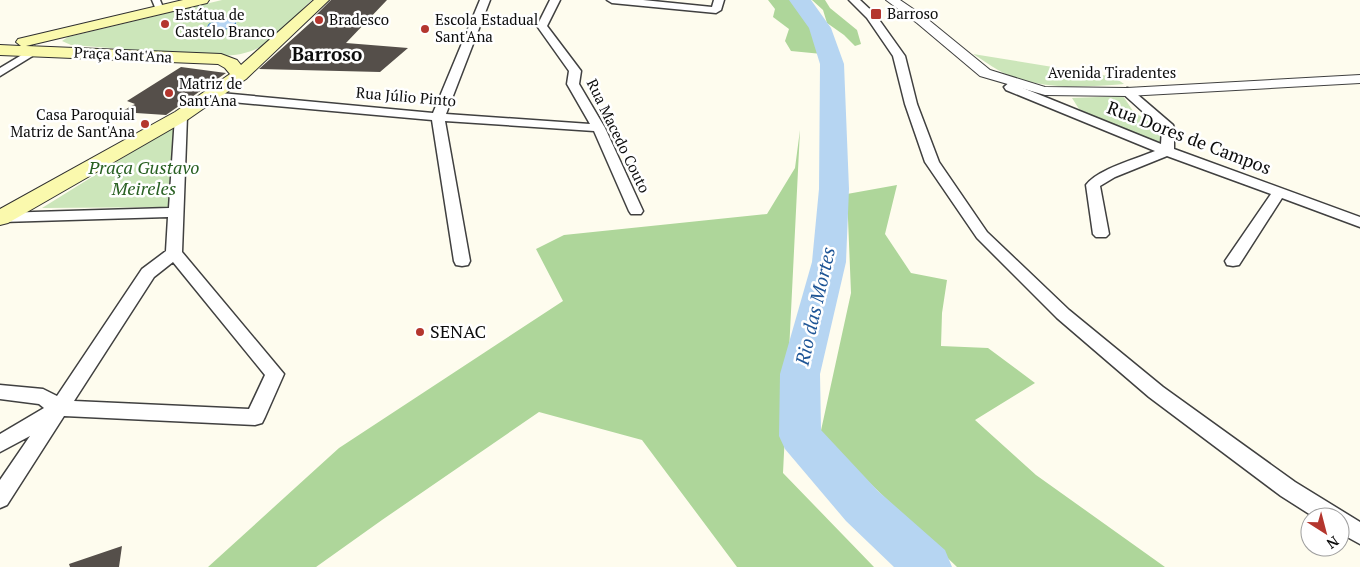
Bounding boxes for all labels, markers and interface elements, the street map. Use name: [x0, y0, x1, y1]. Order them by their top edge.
place label: Barroso: [887, 3, 938, 23]
place label: Estátua de Castelo Branco: [175, 4, 275, 41]
marker: Barroso: [869, 7, 883, 21]
place label: Bradesco: [329, 9, 389, 29]
place label: Escola Estadual Sant'Ana: [435, 9, 538, 46]
marker: Bradesco: [313, 14, 325, 26]
marker: Estátua de Castelo Branco: [159, 18, 171, 30]
marker: Escola Estadual Sant'Ana: [419, 23, 431, 35]
street label: Praça Sant'Ana: [73, 41, 173, 67]
district label: Barroso: [292, 41, 362, 66]
street label: Avenida Tiradentes: [1048, 62, 1176, 82]
place label: Matriz de Sant'Ana: [179, 73, 242, 110]
street label: Rua Macedo Couto: [583, 75, 655, 196]
street label: Rua Júlio Pinto: [355, 82, 457, 110]
marker: Matriz de Sant'Ana: [163, 87, 175, 99]
street label: Rua Dores de Campos: [1104, 95, 1275, 179]
place label: Casa Paroquial Matriz de Sant'Ana: [10, 104, 135, 141]
marker: Casa Paroquial Matriz de Sant'Ana: [139, 118, 151, 130]
park label: Praça Gustavo Meireles: [87, 155, 200, 200]
water label: Rio das Mortes: [789, 244, 840, 368]
place label: SENAC: [430, 319, 486, 343]
marker: SENAC: [414, 326, 426, 338]
north arrow: [1300, 507, 1350, 557]
text: N: [1323, 532, 1343, 554]

